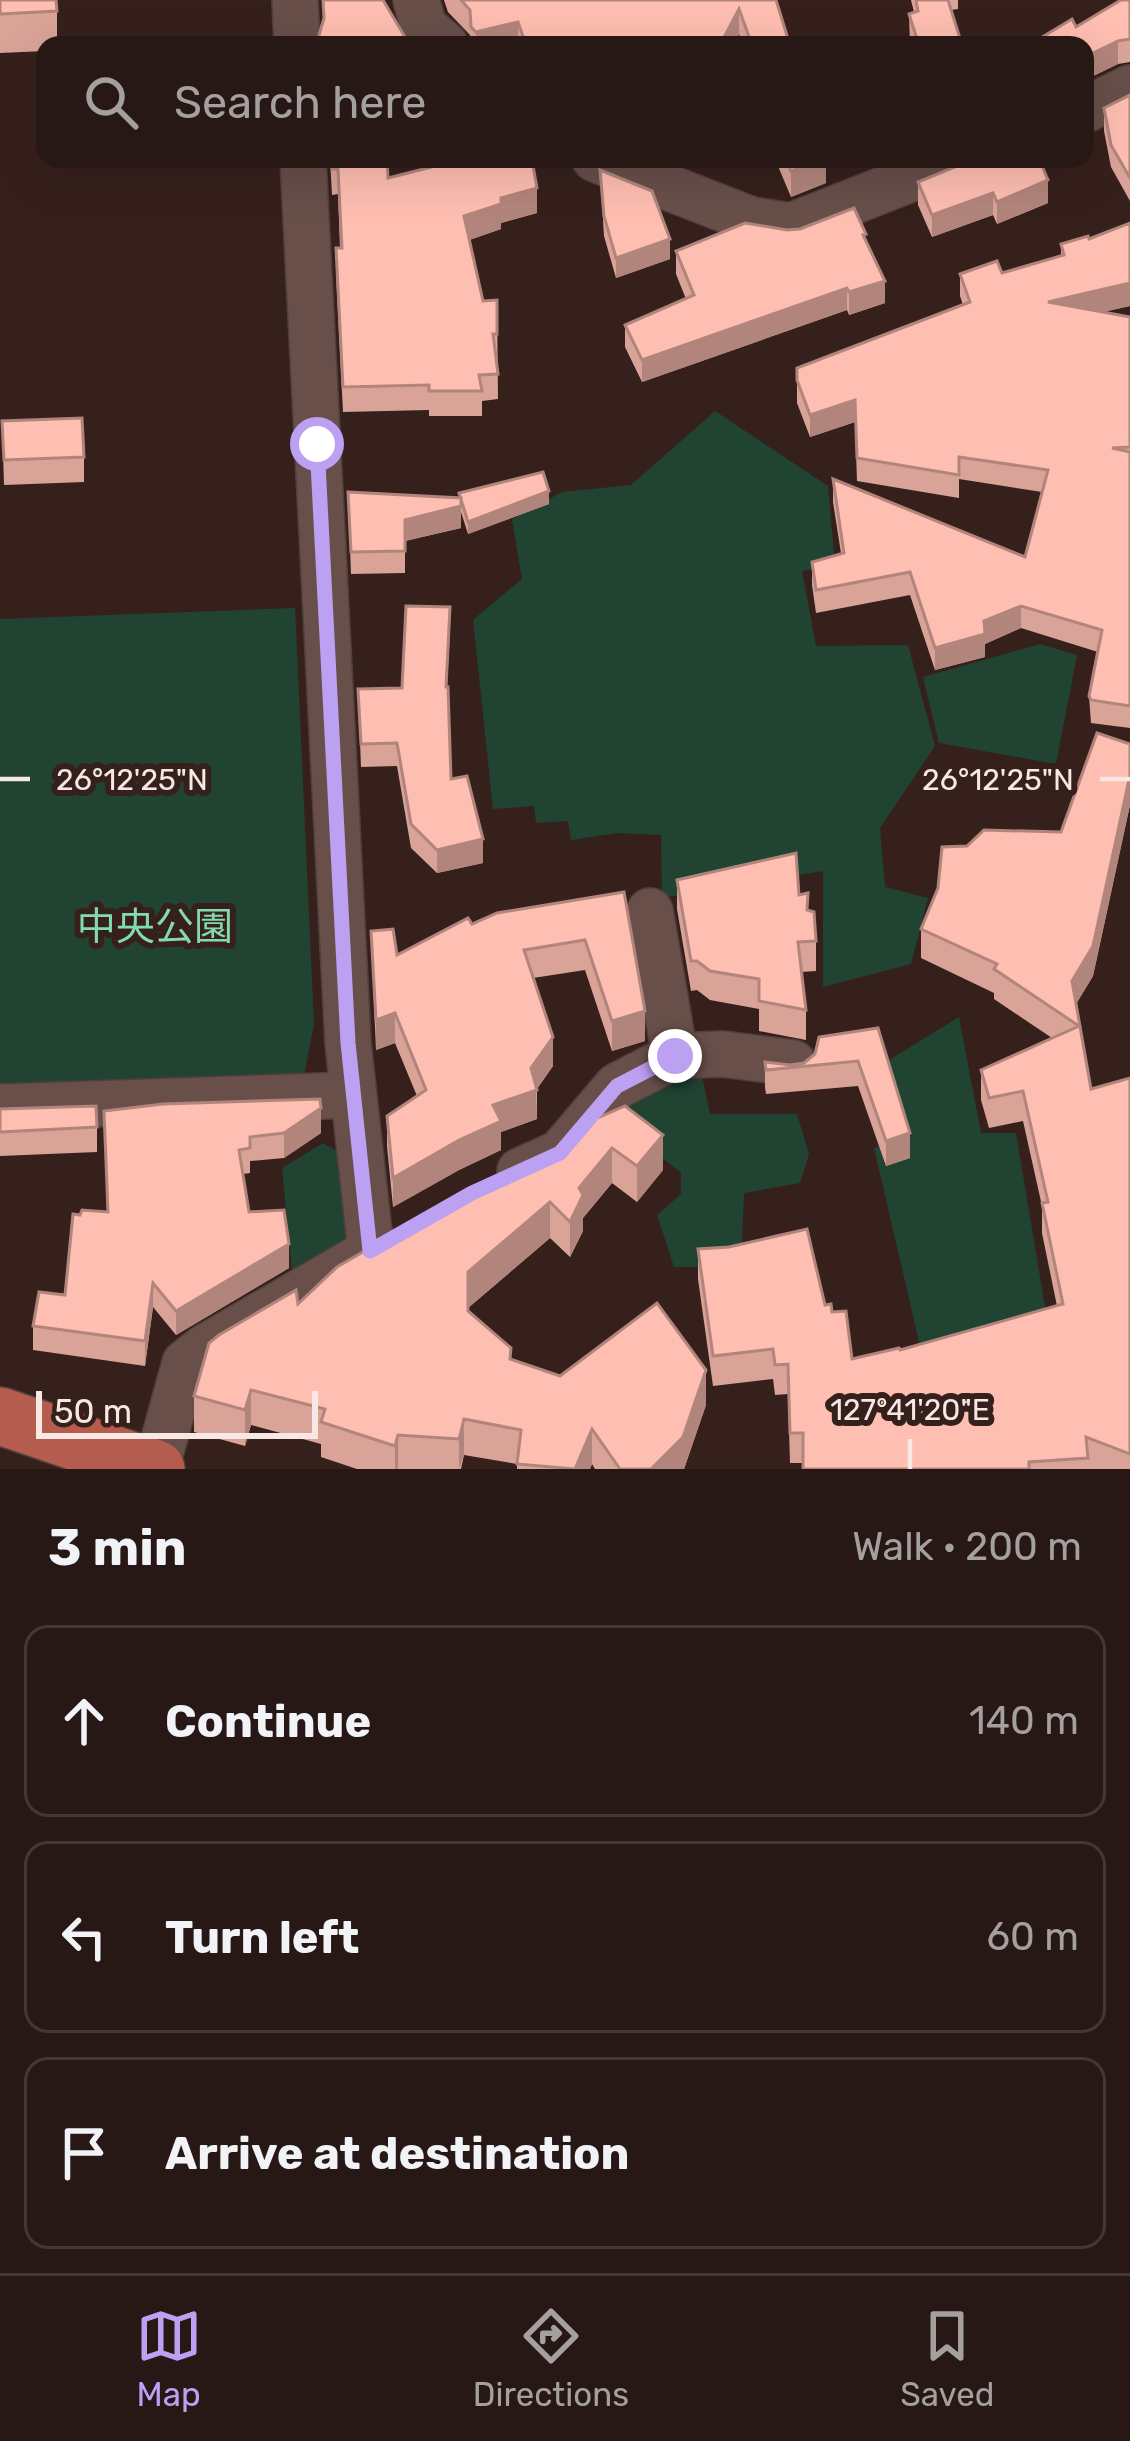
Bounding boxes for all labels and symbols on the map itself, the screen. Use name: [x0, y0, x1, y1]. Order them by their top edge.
route start: [290, 417, 344, 471]
text: 26°12'25"N: [56, 762, 208, 798]
text: 26°12'25"N: [922, 762, 1074, 798]
park label: 中央公園: [77, 904, 233, 950]
route end: [648, 1029, 702, 1083]
scale bar: [36, 1385, 318, 1438]
text: 127°41'20"E: [830, 1392, 990, 1428]

